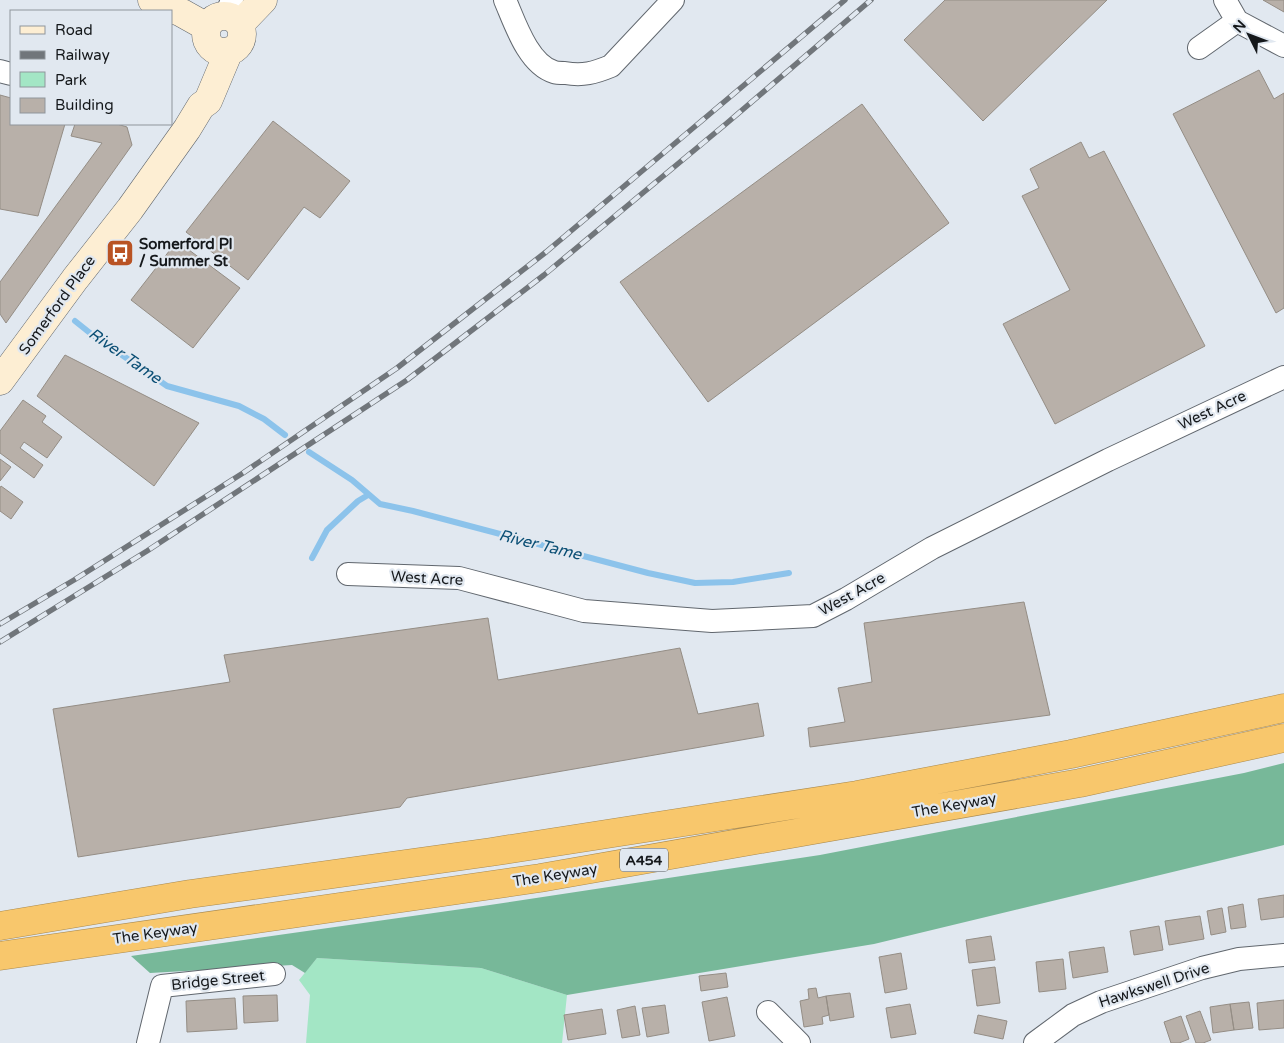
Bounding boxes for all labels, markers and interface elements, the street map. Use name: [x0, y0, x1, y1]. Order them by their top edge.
legend: [10, 10, 172, 125]
north arrow: [1224, 10, 1274, 60]
text: N: [1230, 17, 1250, 37]
text: Road: [55, 21, 93, 39]
text: Railway: [55, 46, 110, 64]
text: Park: [55, 71, 87, 89]
text: Building: [55, 96, 114, 114]
place label: Somerford Pl / Summer St: [139, 235, 232, 270]
bus stop icon: Somerford Pl / Summer St: [105, 238, 135, 268]
street label: Somerford Place: [15, 252, 99, 358]
water label: River Tame: [85, 324, 166, 389]
street label: West Acre: [1175, 386, 1249, 434]
water label: River Tame: [497, 525, 584, 565]
street label: West Acre: [390, 567, 464, 589]
street label: West Acre: [816, 568, 888, 620]
street label: The Keyway: [910, 789, 998, 821]
road number: A454: [620, 848, 668, 872]
street label: The Keyway: [511, 859, 599, 891]
street label: The Keyway: [112, 918, 198, 948]
street label: Hawkswell Drive: [1096, 959, 1212, 1011]
street label: Bridge Street: [170, 966, 266, 994]

